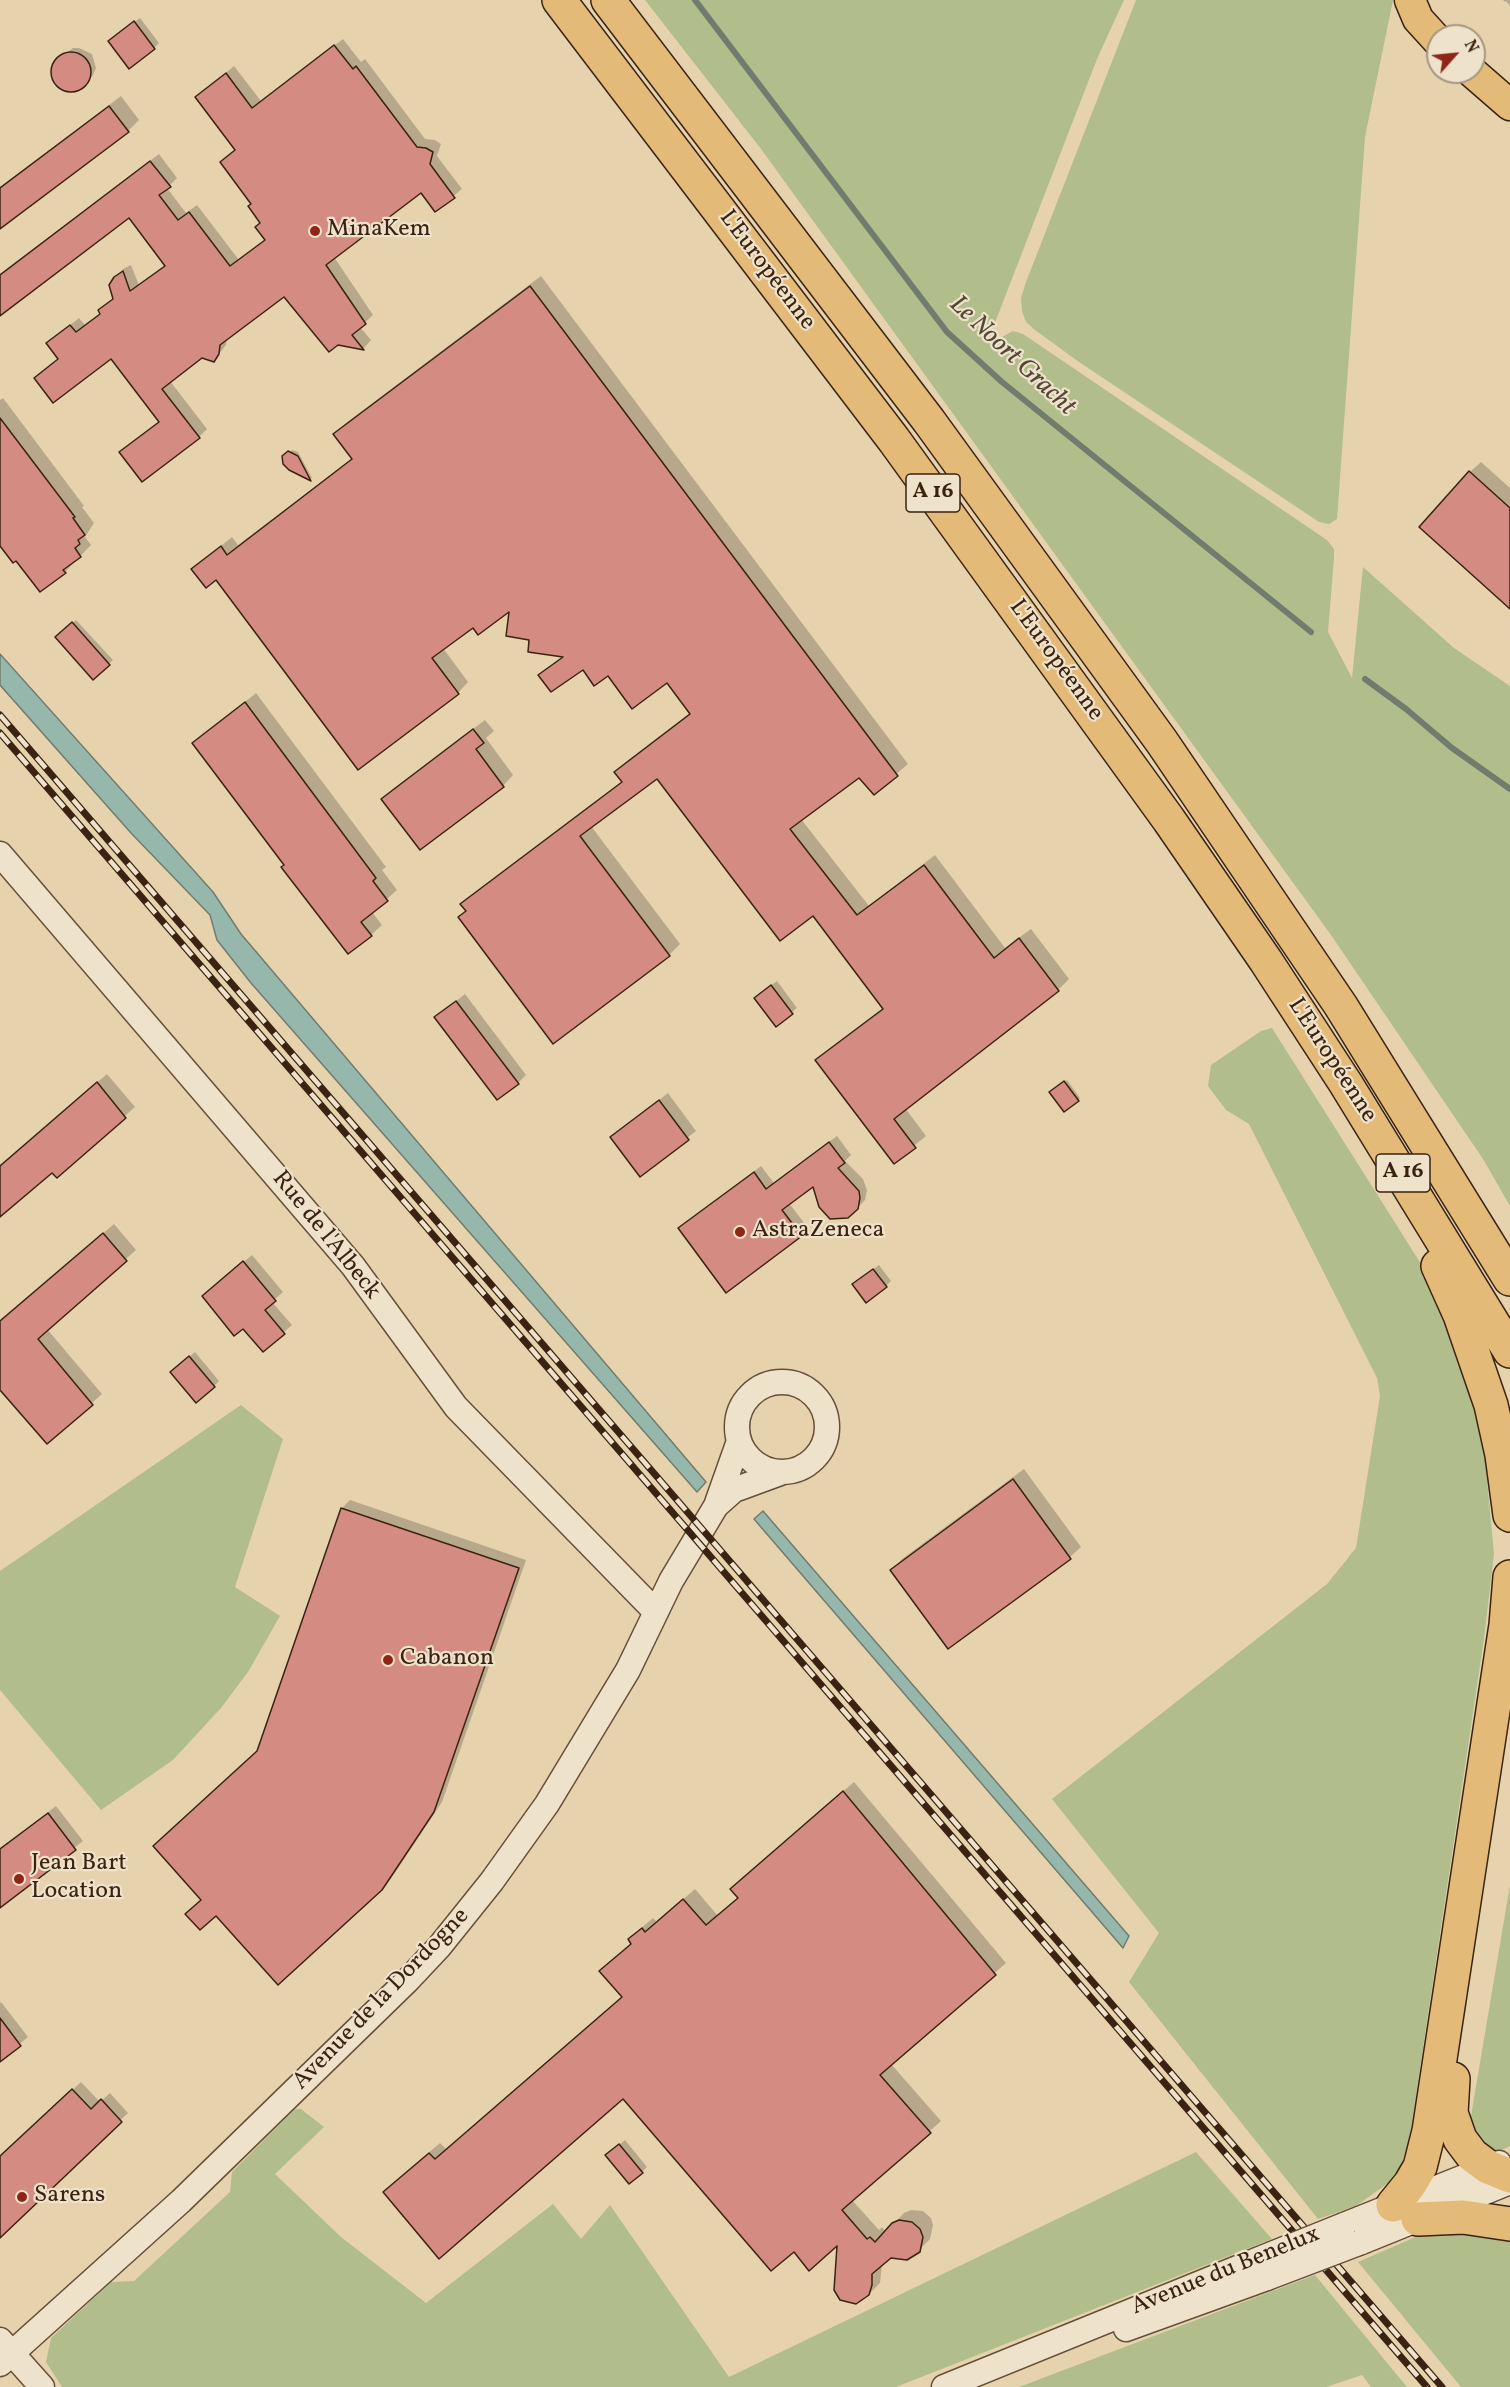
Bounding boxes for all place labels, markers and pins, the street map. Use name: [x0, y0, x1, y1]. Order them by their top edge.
place label: MinaKem: [327, 217, 431, 245]
marker: MinaKem: [308, 224, 322, 238]
place label: AstraZeneca: [752, 1218, 885, 1246]
marker: AstraZeneca: [733, 1225, 747, 1239]
place label: Cabanon: [400, 1646, 494, 1674]
marker: Cabanon: [381, 1653, 395, 1667]
place label: Jean Bart Location: [31, 1851, 127, 1907]
marker: Jean Bart Location: [12, 1872, 26, 1886]
place label: Sarens: [34, 2183, 105, 2211]
marker: Sarens: [15, 2190, 29, 2204]

